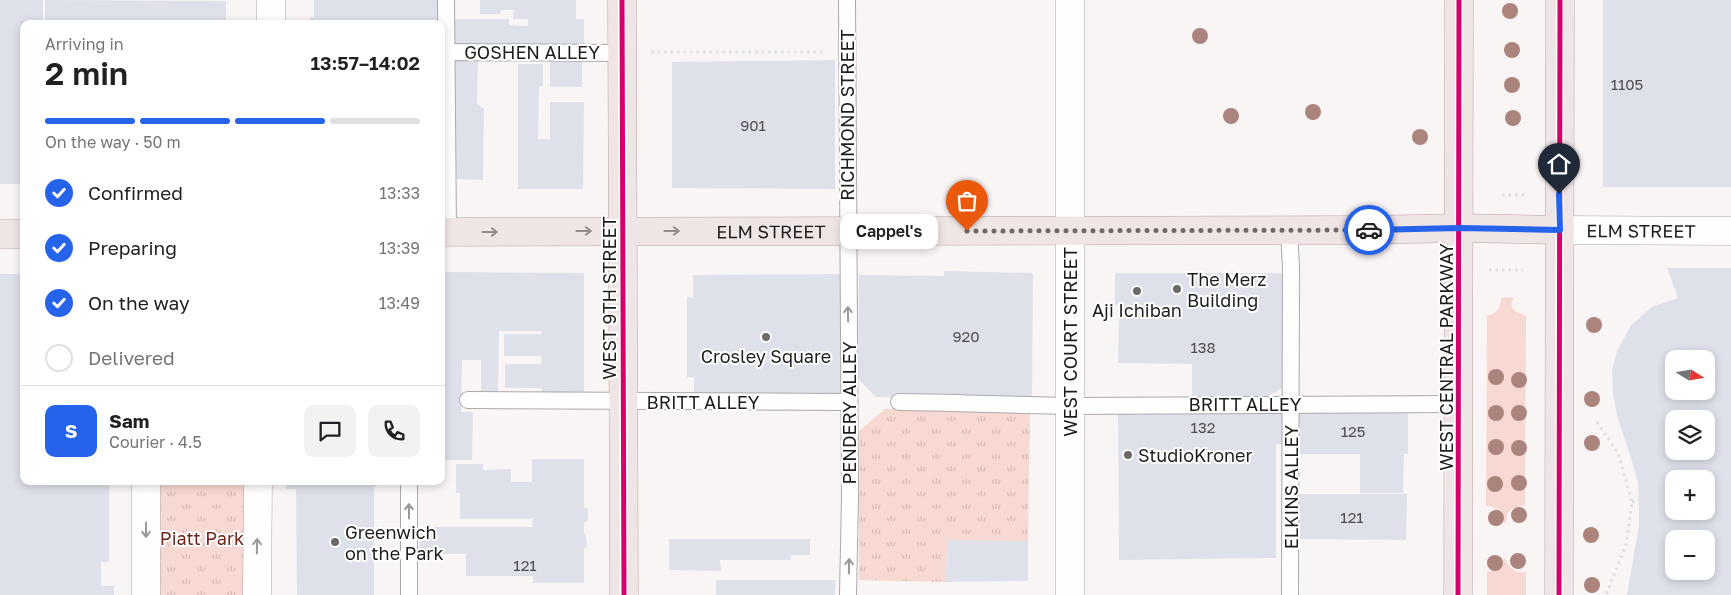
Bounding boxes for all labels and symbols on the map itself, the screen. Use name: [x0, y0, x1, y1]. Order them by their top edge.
street label: RICHMOND STREET: [836, 29, 858, 201]
street label: GOSHEN ALLEY: [464, 41, 600, 63]
house number: 1105: [1611, 75, 1643, 93]
house number: 901: [740, 116, 766, 134]
pin: [1538, 143, 1580, 194]
pin: [946, 180, 988, 231]
courier: [1344, 205, 1394, 255]
callout: Cappel's: [840, 214, 937, 248]
street label: WEST 9TH STREET: [598, 216, 620, 380]
street label: ELM STREET: [1586, 219, 1696, 242]
street label: ELM STREET: [716, 220, 826, 242]
one-way arrow: [576, 226, 592, 236]
one-way arrow: [664, 226, 680, 236]
one-way arrow: [482, 227, 498, 237]
street label: WEST CENTRAL PARKWAY: [1435, 243, 1457, 471]
street label: WEST COURT STREET: [1059, 247, 1081, 437]
place label: The Merz Building: [1187, 268, 1266, 311]
marker: The Merz Building: [1171, 283, 1183, 295]
marker: Aji Ichiban: [1131, 285, 1143, 297]
place label: Aji Ichiban: [1092, 299, 1182, 321]
one-way arrow: [843, 306, 853, 322]
house number: 920: [952, 327, 980, 345]
marker: Crosley Square: [760, 331, 772, 343]
house number: 138: [1190, 338, 1216, 356]
street label: PENDERY ALLEY: [838, 341, 860, 485]
place label: Crosley Square: [701, 345, 831, 367]
north arrow: [1665, 350, 1715, 400]
street label: BRITT ALLEY: [647, 391, 760, 413]
street label: BRITT ALLEY: [1189, 393, 1302, 415]
house number: 132: [1191, 418, 1215, 436]
house number: 125: [1341, 422, 1365, 440]
street label: ELKINS ALLEY: [1280, 424, 1302, 549]
place label: StudioKroner: [1138, 444, 1253, 466]
marker: StudioKroner: [1122, 449, 1134, 461]
one-way arrow: [404, 504, 414, 520]
house number: 121: [1340, 508, 1364, 526]
place label: Greenwich on the Park: [345, 521, 444, 564]
one-way arrow: [141, 522, 151, 538]
park label: Piatt Park: [160, 527, 244, 549]
marker: Greenwich on the Park: [329, 536, 341, 548]
one-way arrow: [252, 539, 262, 555]
house number: 121: [513, 556, 537, 574]
one-way arrow: [844, 559, 853, 575]

